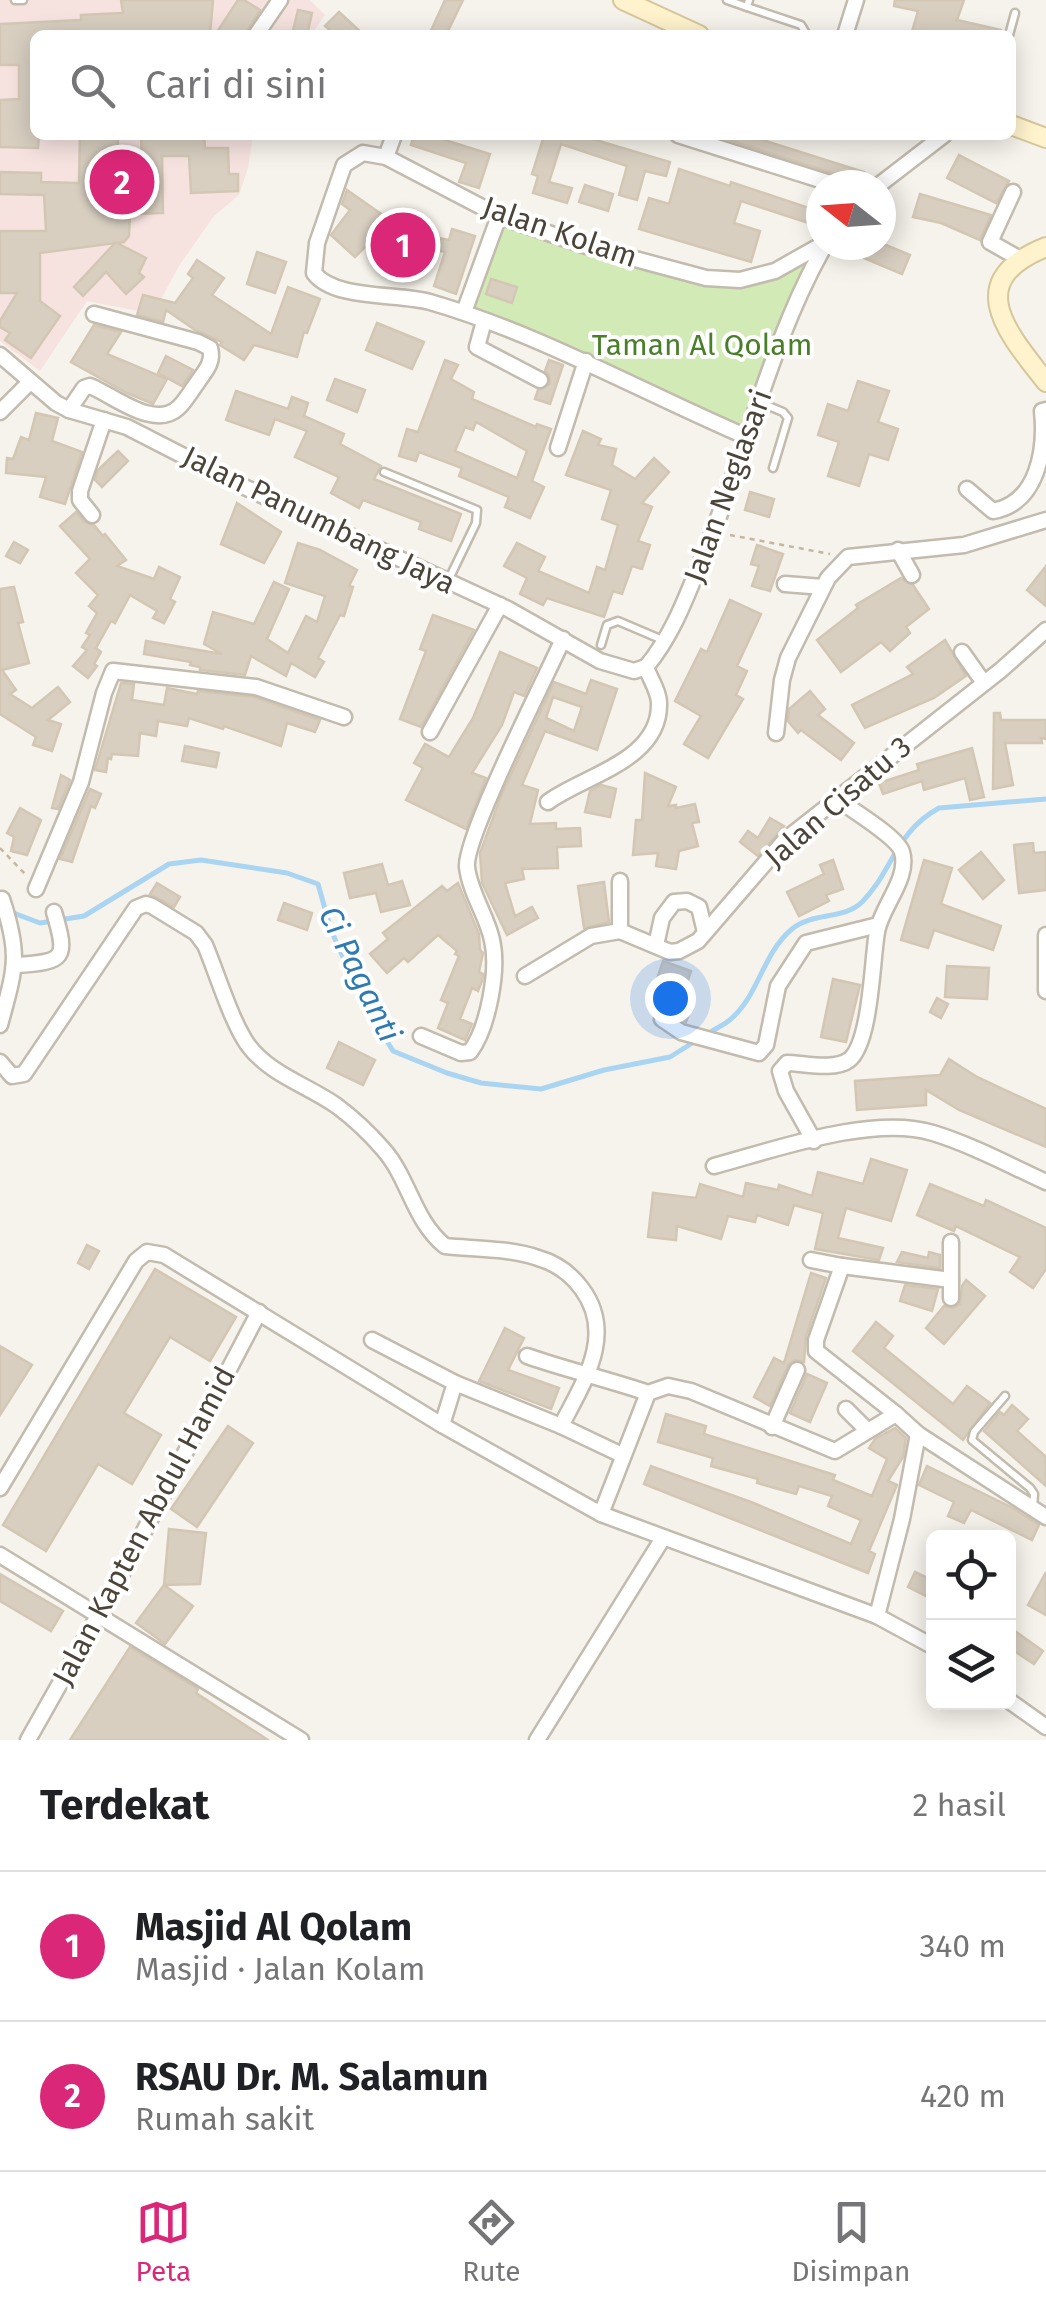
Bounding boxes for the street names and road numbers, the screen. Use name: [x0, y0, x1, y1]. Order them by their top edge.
street label: Jalan Kolam: [478, 189, 642, 275]
street label: Jalan Neglasari: [676, 385, 780, 587]
street label: Jalan Panumbang Jaya: [177, 438, 461, 602]
street label: Jalan Cisatu 3: [757, 729, 919, 875]
street label: Jalan Kapten Abdul Hamid: [45, 1361, 243, 1691]

